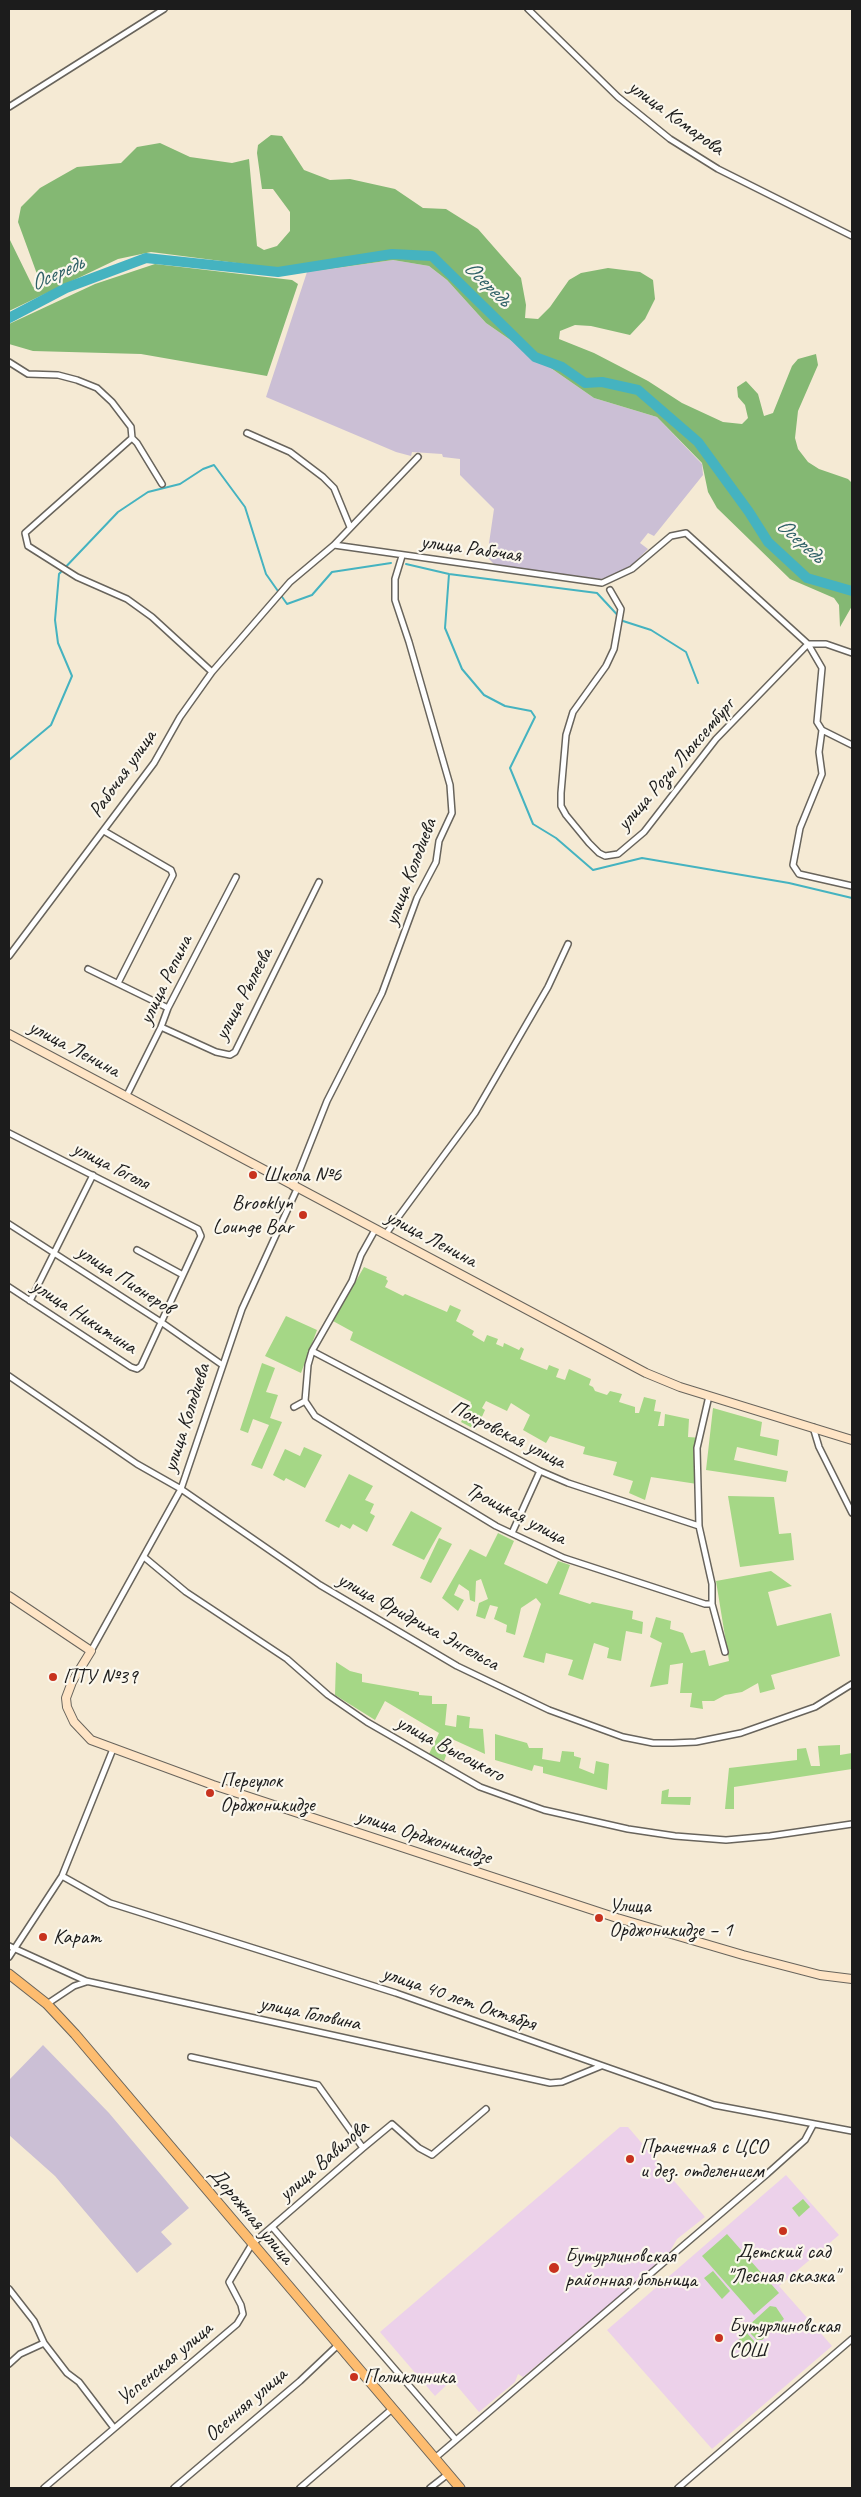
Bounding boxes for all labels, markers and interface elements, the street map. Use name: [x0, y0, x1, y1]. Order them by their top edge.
street label: улица Комарова: [623, 75, 729, 161]
water label: Осередь: [26, 251, 88, 297]
water label: Осередь: [458, 255, 516, 313]
water label: Осередь: [770, 513, 830, 569]
street label: улица Рабочая: [419, 529, 523, 569]
street label: улица Розы Люксембург: [612, 694, 740, 836]
street label: Рабочая улица: [84, 725, 162, 823]
street label: улица Колодиева: [379, 815, 443, 929]
street label: улица Репина: [134, 931, 198, 1029]
street label: улица Рылеева: [209, 944, 279, 1044]
street label: улица Ленина: [24, 1015, 124, 1083]
street label: улица Гоголя: [68, 1136, 154, 1196]
place label: Школа №6: [263, 1162, 341, 1188]
marker: Школа №6: [247, 1169, 259, 1181]
place label: Brooklyn Lounge Bar: [212, 1190, 293, 1240]
street label: улица Ленина: [381, 1205, 481, 1273]
marker: Brooklyn Lounge Bar: [297, 1209, 309, 1221]
street label: улица Пионеров: [72, 1239, 178, 1321]
street label: улица Никитина: [27, 1274, 141, 1360]
street label: улица Колодиева: [158, 1361, 216, 1475]
street label: Покровская улица: [446, 1395, 570, 1475]
street label: Троицкая улица: [462, 1477, 570, 1551]
street label: улица Фридриха Энгельса: [333, 1567, 503, 1677]
place label: ПТУ №39: [63, 1664, 137, 1690]
marker: ПТУ №39: [47, 1671, 59, 1683]
street label: улица Высоцкого: [392, 1710, 508, 1788]
place label: Переулок Орджоникидзе: [220, 1768, 315, 1818]
marker: Переулок Орджоникидзе: [204, 1787, 216, 1799]
street label: улица Орджоникидзе: [353, 1803, 495, 1871]
place label: Улица Орджоникидзе – 1: [609, 1893, 733, 1943]
marker: Улица Орджоникидзе – 1: [593, 1912, 605, 1924]
place label: Карат: [53, 1924, 101, 1950]
marker: Карат: [37, 1931, 49, 1943]
street label: улица 40 лет Октября: [379, 1961, 539, 2037]
street label: улица Головина: [257, 1991, 363, 2037]
street label: улица Вавилова: [274, 2115, 374, 2207]
place label: Прачечная с ЦСО и дез. отделением: [640, 2134, 767, 2184]
marker: Прачечная с ЦСО и дез. отделением: [624, 2153, 636, 2165]
street label: Дорожная улица: [203, 2162, 299, 2270]
marker: Детский сад "Лесная сказка": [777, 2225, 789, 2237]
place label: Детский сад "Лесная сказка": [727, 2239, 839, 2289]
place label: Бутурлиновская районная больница: [565, 2243, 697, 2293]
marker: Бутурлиновская районная больница: [547, 2261, 561, 2275]
place label: Бутурлиновская СОШ: [729, 2313, 840, 2363]
street label: Успенская улица: [112, 2317, 218, 2411]
marker: Бутурлиновская СОШ: [713, 2332, 725, 2344]
street label: Осенняя улица: [200, 2362, 292, 2448]
place label: Поликлиника: [364, 2364, 455, 2390]
marker: Поликлиника: [348, 2371, 360, 2383]

